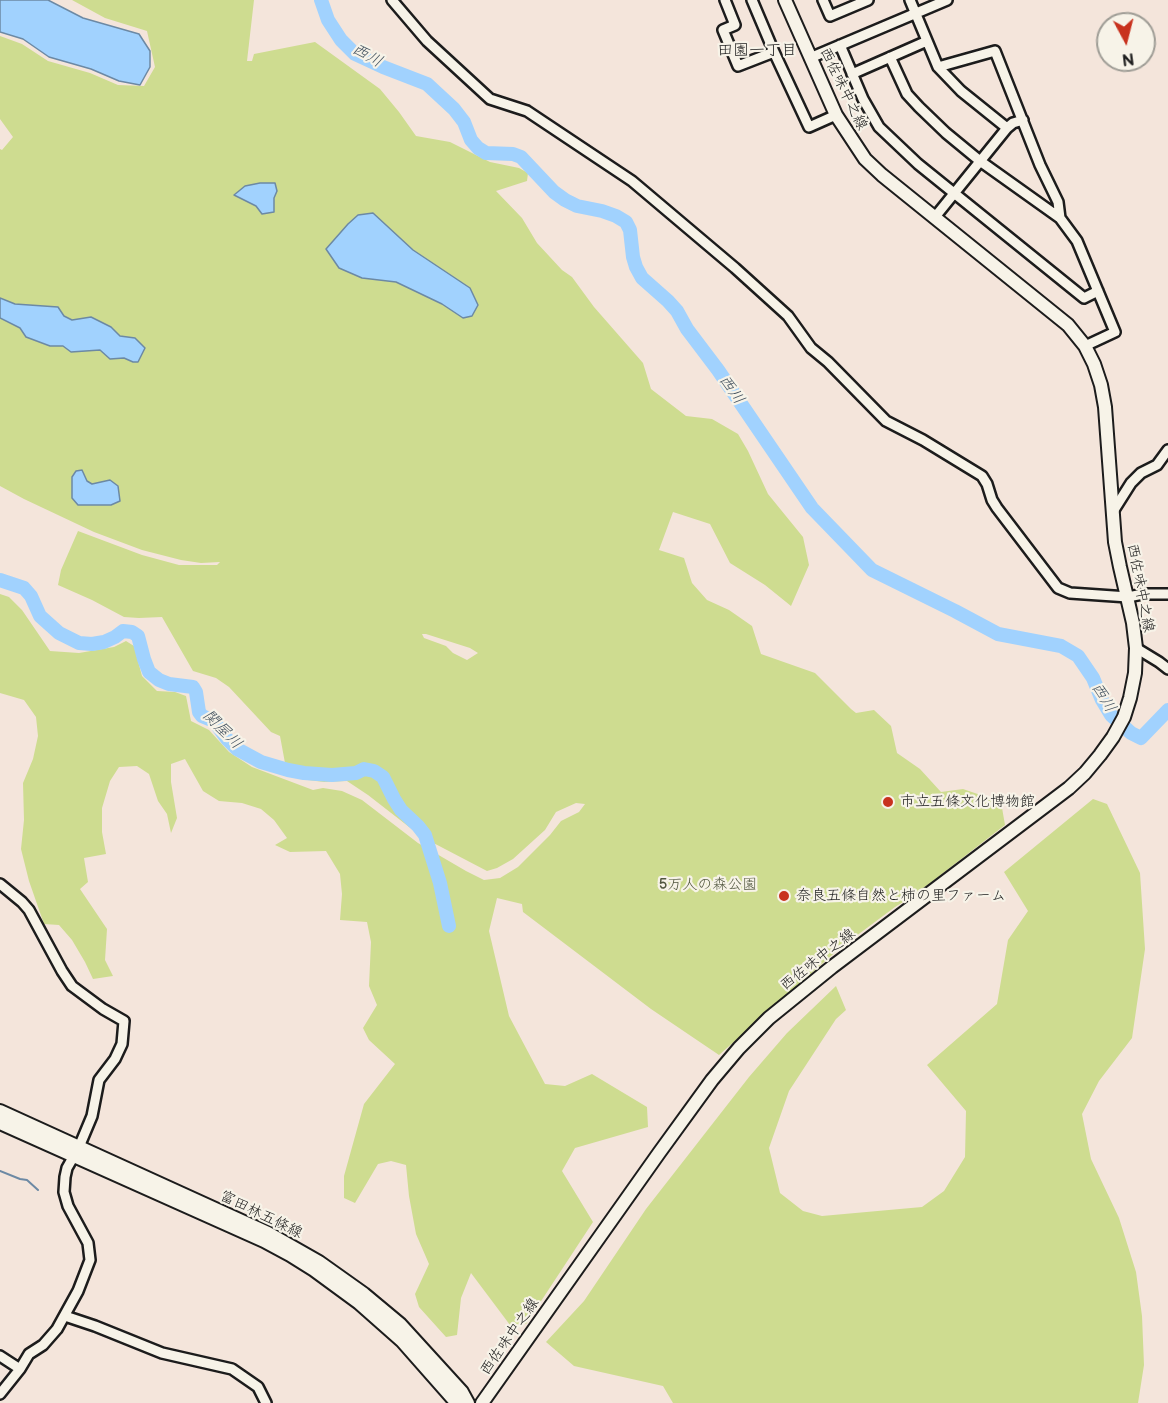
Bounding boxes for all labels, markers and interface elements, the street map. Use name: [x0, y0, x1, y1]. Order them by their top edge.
north arrow: [1096, 12, 1156, 72]
water label: 西川: [348, 40, 386, 72]
district label: 田園一丁目: [717, 41, 797, 61]
street label: 西佐味中之線: [815, 45, 871, 133]
text: N: [1121, 48, 1135, 69]
water label: 西川: [714, 371, 748, 409]
street label: 西佐味中之線: [1123, 542, 1157, 634]
water label: 西川: [1086, 679, 1120, 717]
water label: 関屋川: [198, 706, 246, 754]
place label: 市立五條文化博物館: [900, 793, 1035, 811]
marker: 市立五條文化博物館: [881, 795, 895, 809]
park label: 5万人の森公園: [659, 876, 757, 894]
place label: 奈良五條自然と柿の里ファーム: [796, 887, 1006, 905]
marker: 奈良五條自然と柿の里ファーム: [777, 889, 791, 903]
street label: 西佐味中之線: [777, 925, 859, 995]
street label: 富田林五條線: [217, 1187, 305, 1243]
street label: 西佐味中之線: [477, 1295, 543, 1379]

